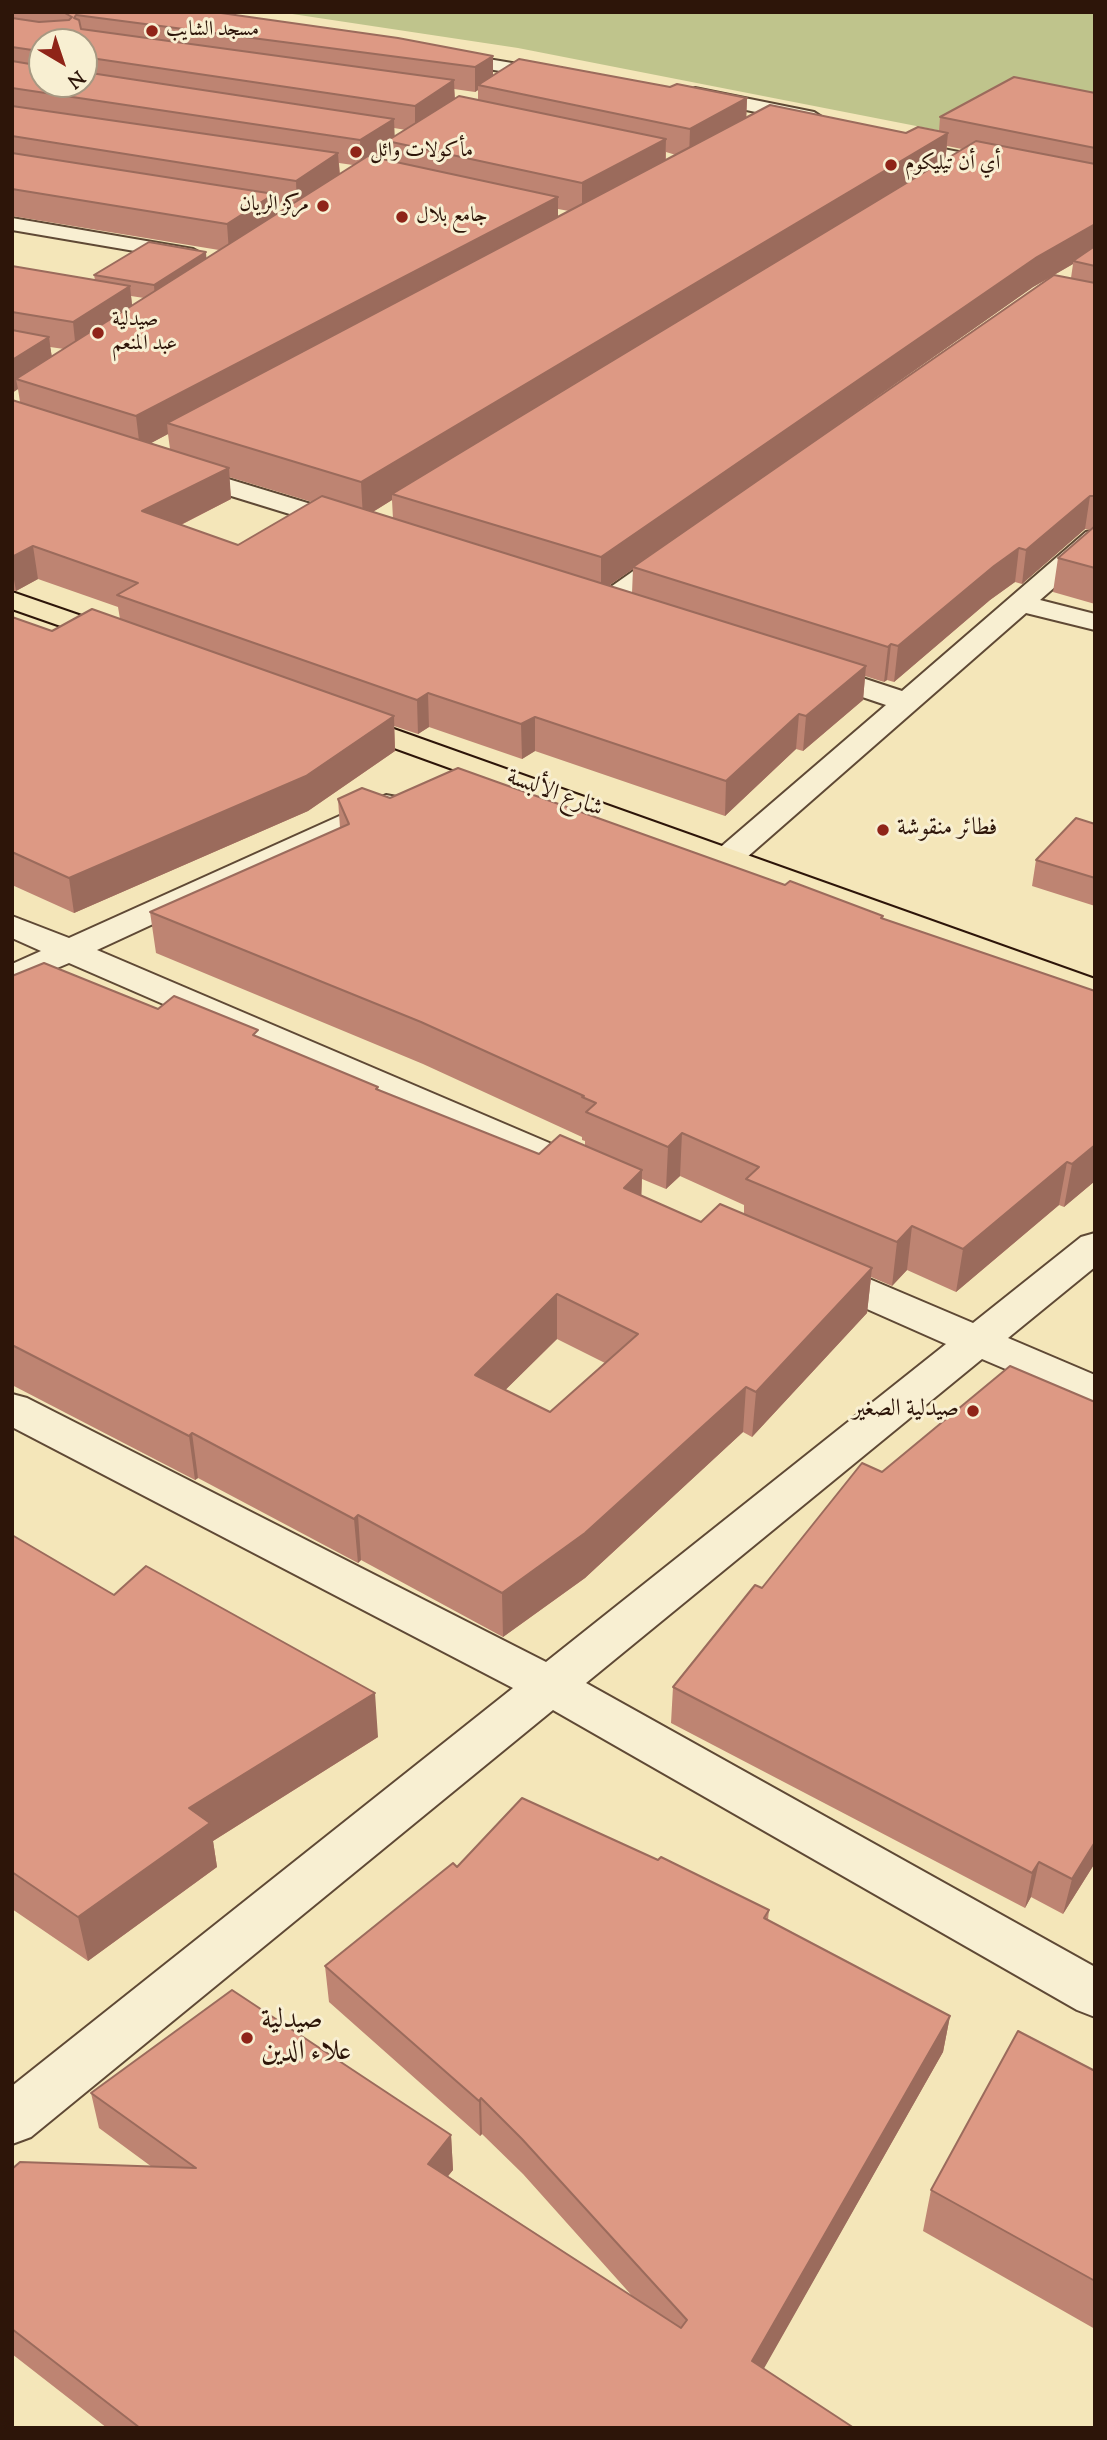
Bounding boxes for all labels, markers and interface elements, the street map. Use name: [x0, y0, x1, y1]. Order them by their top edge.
place label: مسجد الشايب: [166, 18, 259, 44]
marker: مسجد الشايب: [144, 23, 160, 39]
north arrow: [28, 28, 98, 98]
text: N: [61, 63, 90, 93]
place label: مأكولات وائل: [370, 139, 473, 165]
marker: مأكولات وائل: [348, 144, 364, 160]
place label: أي أن تيليكوم: [905, 152, 1000, 178]
marker: أي أن تيليكوم: [883, 157, 899, 173]
place label: مركز الريان: [239, 193, 309, 219]
marker: مركز الريان: [315, 198, 331, 214]
place label: جامع بلال: [416, 204, 488, 230]
marker: جامع بلال: [394, 209, 410, 225]
place label: صيدلية عبد المنعم: [112, 308, 177, 358]
marker: صيدلية عبد المنعم: [90, 325, 106, 341]
street label: شارع الألبسة: [502, 764, 606, 826]
place label: فطائر منقوشة: [897, 816, 997, 844]
marker: فطائر منقوشة: [875, 822, 891, 838]
place label: صيدلية الصغير: [852, 1397, 959, 1425]
marker: صيدلية الصغير: [965, 1403, 981, 1419]
place label: صيدلية علاء الدين: [261, 2005, 351, 2071]
marker: صيدلية علاء الدين: [239, 2030, 255, 2046]

